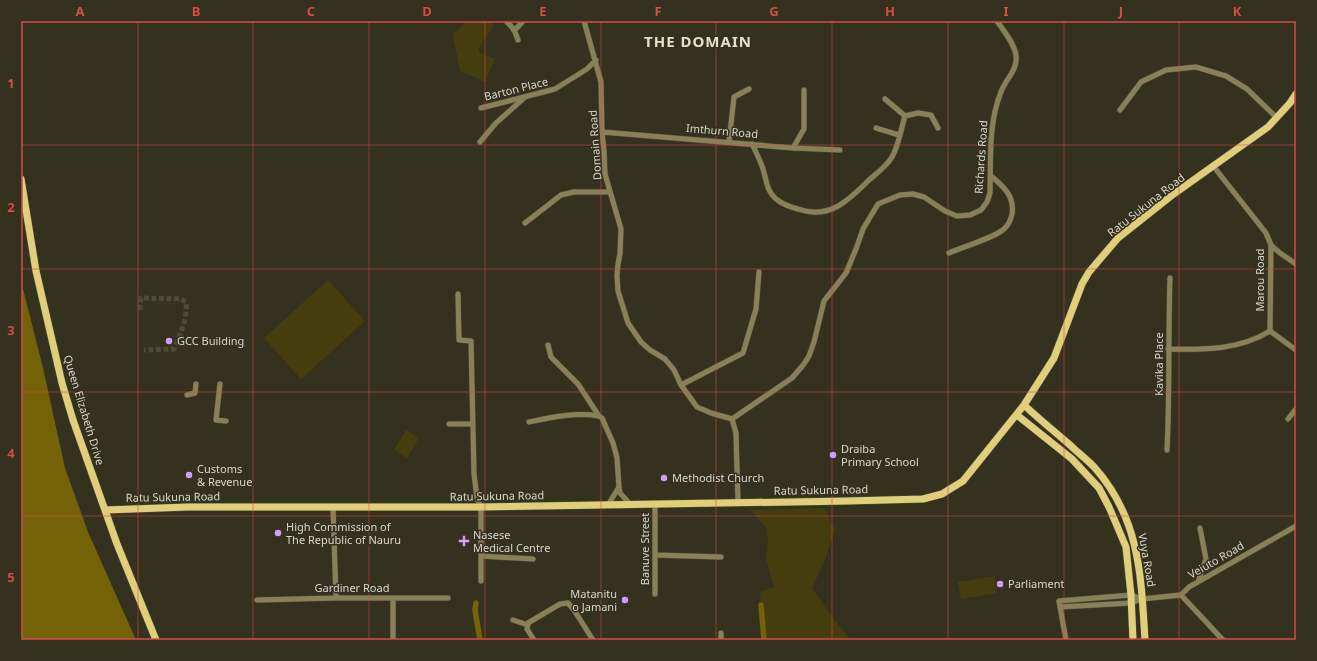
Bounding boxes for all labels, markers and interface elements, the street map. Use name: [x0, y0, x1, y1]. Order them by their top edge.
text: A: [76, 2, 85, 20]
text: B: [192, 2, 200, 20]
text: C: [307, 2, 315, 20]
text: D: [422, 2, 432, 20]
text: E: [539, 2, 547, 20]
text: F: [654, 2, 662, 20]
text: G: [769, 2, 779, 20]
text: H: [885, 2, 895, 20]
text: I: [1003, 2, 1009, 20]
text: J: [1118, 2, 1123, 20]
text: K: [1233, 2, 1242, 20]
district label: THE DOMAIN: [644, 31, 752, 51]
street label: Barton Place: [482, 73, 549, 104]
text: 1: [7, 74, 15, 92]
street label: Domain Road: [585, 110, 604, 181]
street label: Imthurn Road: [685, 120, 759, 141]
street label: Richards Road: [970, 120, 991, 194]
street label: Ratu Sukuna Road: [1104, 170, 1188, 240]
text: 2: [7, 198, 15, 216]
street label: Marou Road: [1252, 248, 1267, 312]
text: 3: [7, 321, 15, 339]
street label: Kavika Place: [1151, 332, 1166, 396]
place label: GCC Building: [177, 333, 244, 348]
marker: GCC Building: [164, 336, 174, 346]
street label: Queen Elizabeth Drive: [61, 353, 108, 467]
place label: Draiba Primary School: [841, 441, 919, 469]
text: 4: [7, 444, 15, 462]
marker: Draiba Primary School: [828, 450, 838, 460]
place label: Customs & Revenue: [197, 461, 252, 489]
marker: Customs & Revenue: [184, 470, 194, 480]
place label: Methodist Church: [672, 470, 764, 485]
marker: Methodist Church: [659, 473, 669, 483]
street label: Ratu Sukuna Road: [774, 481, 868, 498]
street label: Ratu Sukuna Road: [450, 487, 544, 504]
street label: Ratu Sukuna Road: [126, 488, 220, 505]
street label: Banuve Street: [637, 513, 652, 585]
place label: High Commission of The Republic of Nauru: [286, 519, 401, 547]
place label: Nasese Medical Centre: [473, 527, 550, 555]
marker: High Commission of The Republic of Nauru: [273, 528, 283, 538]
street label: Vuya Road: [1135, 532, 1160, 588]
marker: Nasese Medical Centre: [458, 535, 470, 547]
street label: Veiuto Road: [1185, 538, 1246, 582]
text: 5: [7, 568, 15, 586]
place label: Parliament: [1008, 576, 1065, 591]
marker: Parliament: [995, 579, 1005, 589]
street label: Gardiner Road: [315, 580, 389, 595]
place label: Matanitu o Jamani: [570, 586, 617, 614]
marker: Matanitu o Jamani: [620, 595, 630, 605]

